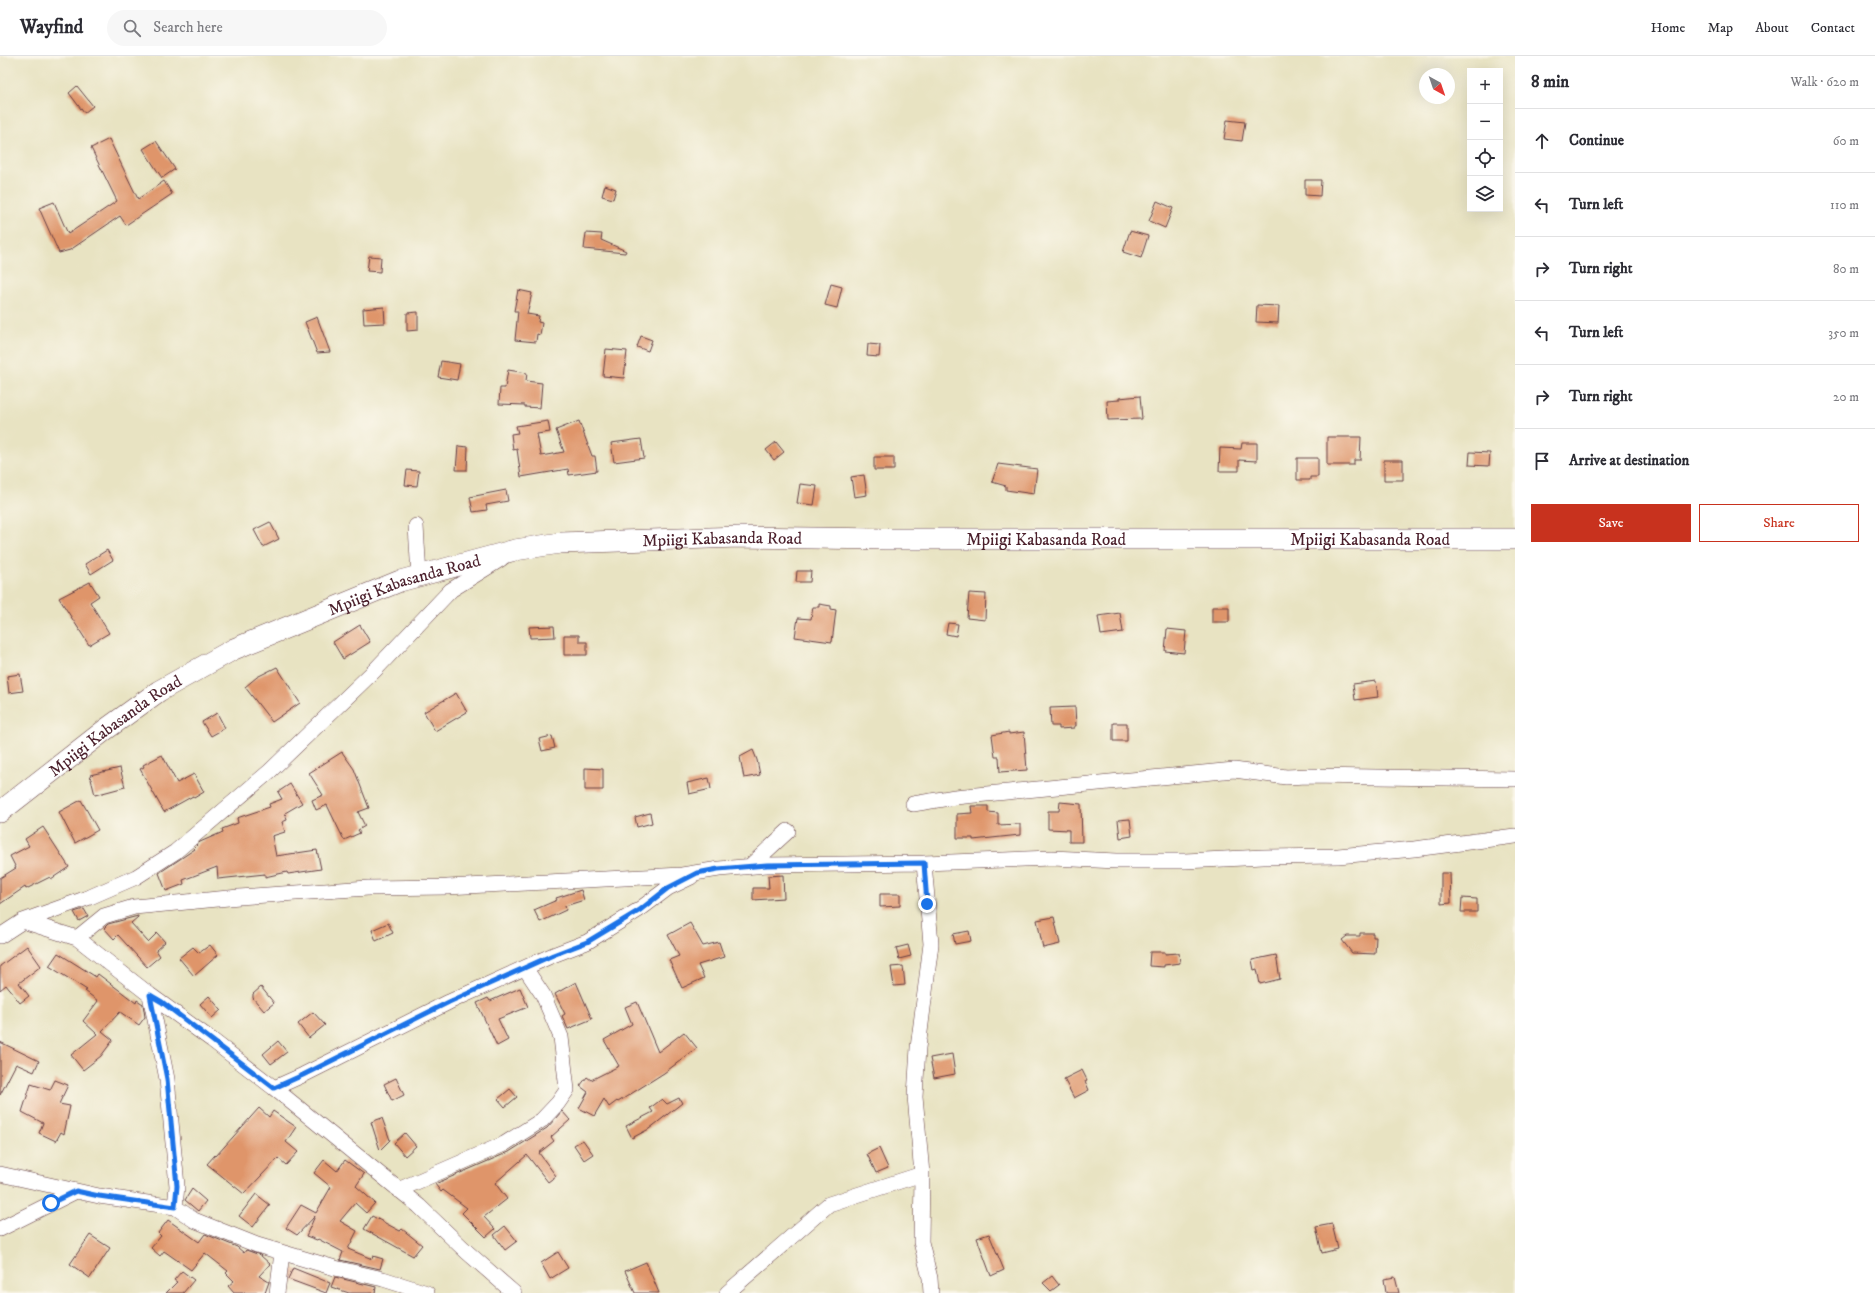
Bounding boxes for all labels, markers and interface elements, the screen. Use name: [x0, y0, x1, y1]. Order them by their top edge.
search box: [107, 10, 387, 46]
text: Wayfind: [20, 16, 83, 39]
icon: search: [121, 17, 143, 39]
text: Search here: [153, 18, 223, 37]
text: Home: [1651, 19, 1685, 37]
text: Map: [1707, 19, 1733, 37]
text: About: [1755, 19, 1789, 37]
text: Contact: [1811, 19, 1855, 37]
north arrow: [1419, 68, 1455, 104]
map controls: [1467, 68, 1503, 212]
button: +: [1467, 68, 1503, 104]
text: 8 min: [1531, 71, 1569, 93]
text: Walk · 620 m: [1791, 74, 1859, 90]
button: −: [1467, 104, 1503, 140]
icon: ahead: [1531, 130, 1553, 152]
text: Continue: [1569, 131, 1624, 150]
text: 60 m: [1833, 133, 1859, 149]
button: locate: [1467, 140, 1503, 176]
button: layers: [1467, 176, 1503, 212]
icon: left: [1531, 194, 1553, 216]
text: Turn left: [1569, 195, 1623, 214]
text: 110 m: [1830, 197, 1859, 213]
icon: right: [1531, 258, 1553, 280]
text: Turn right: [1569, 259, 1632, 278]
text: 80 m: [1833, 261, 1859, 277]
icon: left: [1531, 322, 1553, 344]
text: Turn left: [1569, 323, 1623, 342]
text: 350 m: [1828, 325, 1859, 341]
icon: right: [1531, 386, 1553, 408]
text: Turn right: [1569, 387, 1632, 406]
text: 20 m: [1833, 389, 1859, 405]
icon: arrive: [1531, 450, 1553, 472]
text: Arrive at destination: [1569, 451, 1689, 470]
button: Save: [1531, 504, 1691, 542]
button: Share: [1699, 504, 1859, 542]
street label: Mpiigi Kabasanda Road: [642, 527, 803, 552]
street label: Mpiigi Kabasanda Road: [966, 529, 1126, 551]
street label: Mpiigi Kabasanda Road: [1290, 529, 1450, 551]
street label: Mpiigi Kabasanda Road: [325, 550, 484, 621]
street label: Mpiigi Kabasanda Road: [44, 670, 186, 782]
route end: [918, 895, 936, 913]
route start: [42, 1194, 60, 1212]

